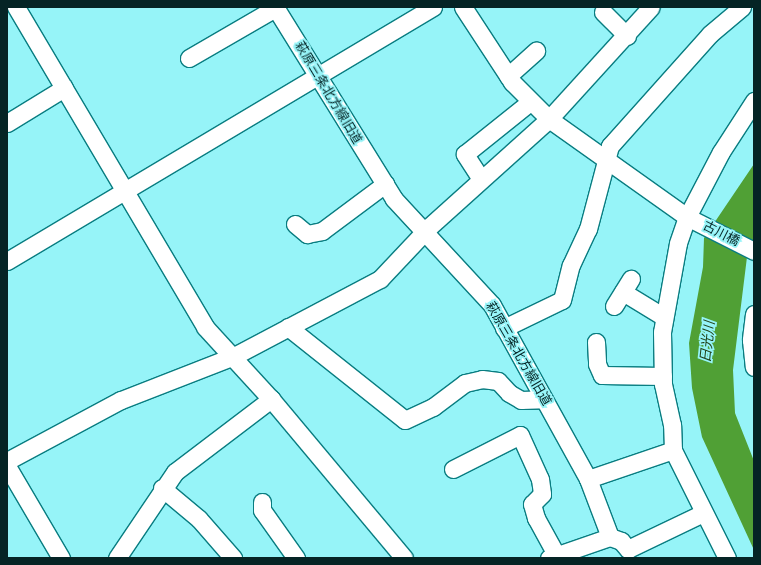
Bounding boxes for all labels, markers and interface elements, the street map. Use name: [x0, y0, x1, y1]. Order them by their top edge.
street label: 萩原三条北方線旧道: [291, 39, 365, 147]
street label: 古川橋: [700, 218, 742, 250]
street label: 萩原三条北方線旧道: [482, 299, 554, 409]
water label: 日光川: [697, 320, 719, 364]

